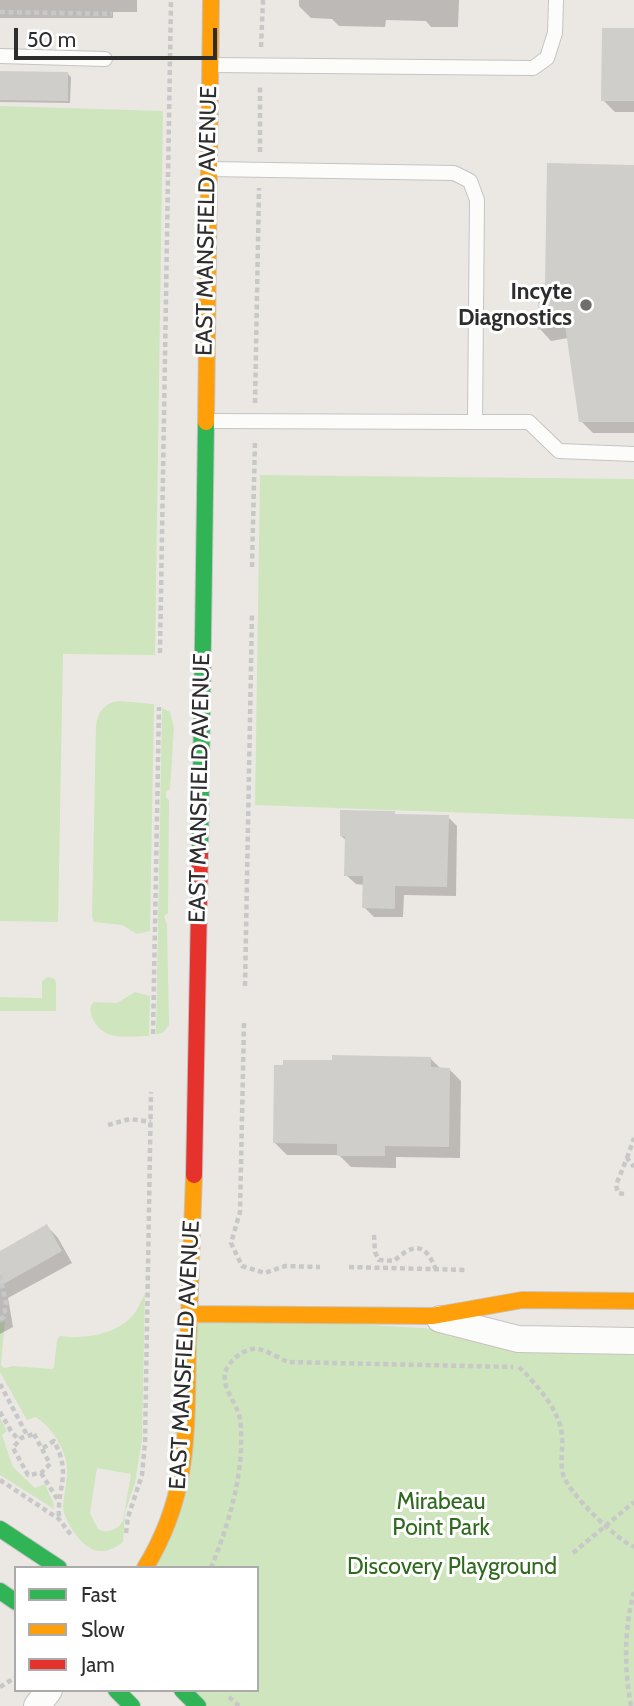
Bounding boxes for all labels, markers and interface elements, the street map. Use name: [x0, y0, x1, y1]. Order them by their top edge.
scale bar: [18, 14, 220, 58]
text: 50 m: [27, 27, 76, 52]
street label: EAST MANSFIELD AVENUE: [191, 86, 223, 356]
place label: Incyte Diagnostics: [458, 278, 572, 332]
marker: Incyte Diagnostics: [578, 297, 594, 313]
street label: EAST MANSFIELD AVENUE: [184, 653, 216, 923]
street label: EAST MANSFIELD AVENUE: [164, 1220, 206, 1490]
park label: Mirabeau Point Park: [392, 1488, 490, 1542]
park label: Discovery Playground: [347, 1553, 557, 1581]
legend: [14, 1566, 259, 1692]
text: Fast: [81, 1582, 117, 1607]
text: Slow: [81, 1617, 125, 1642]
text: Jam: [81, 1652, 115, 1677]

